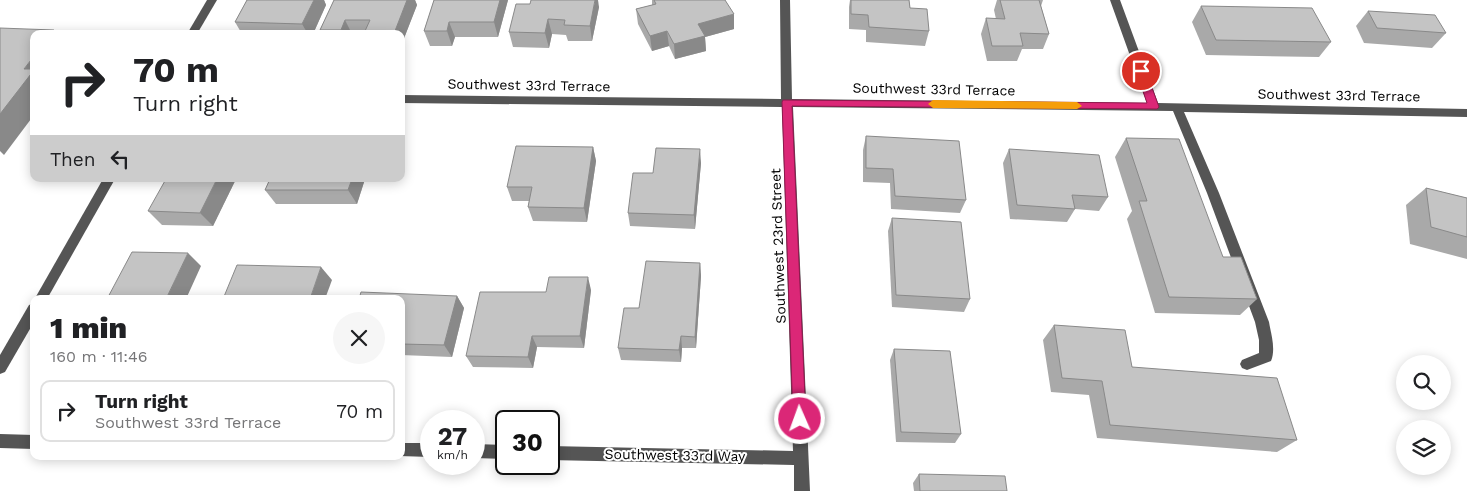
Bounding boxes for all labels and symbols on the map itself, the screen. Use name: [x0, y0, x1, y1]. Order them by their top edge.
pin: [1120, 50, 1162, 92]
street label: Southwest 33rd Terrace: [447, 76, 611, 94]
street label: Southwest 33rd Terrace: [852, 80, 1016, 98]
street label: Southwest 33rd Terrace: [1257, 86, 1421, 104]
street label: Southwest 23rd Street: [767, 168, 789, 324]
position arrow: [773, 392, 825, 444]
speed limit sign: 30: [495, 410, 560, 475]
street label: Southwest 33rd Way: [605, 446, 746, 464]

